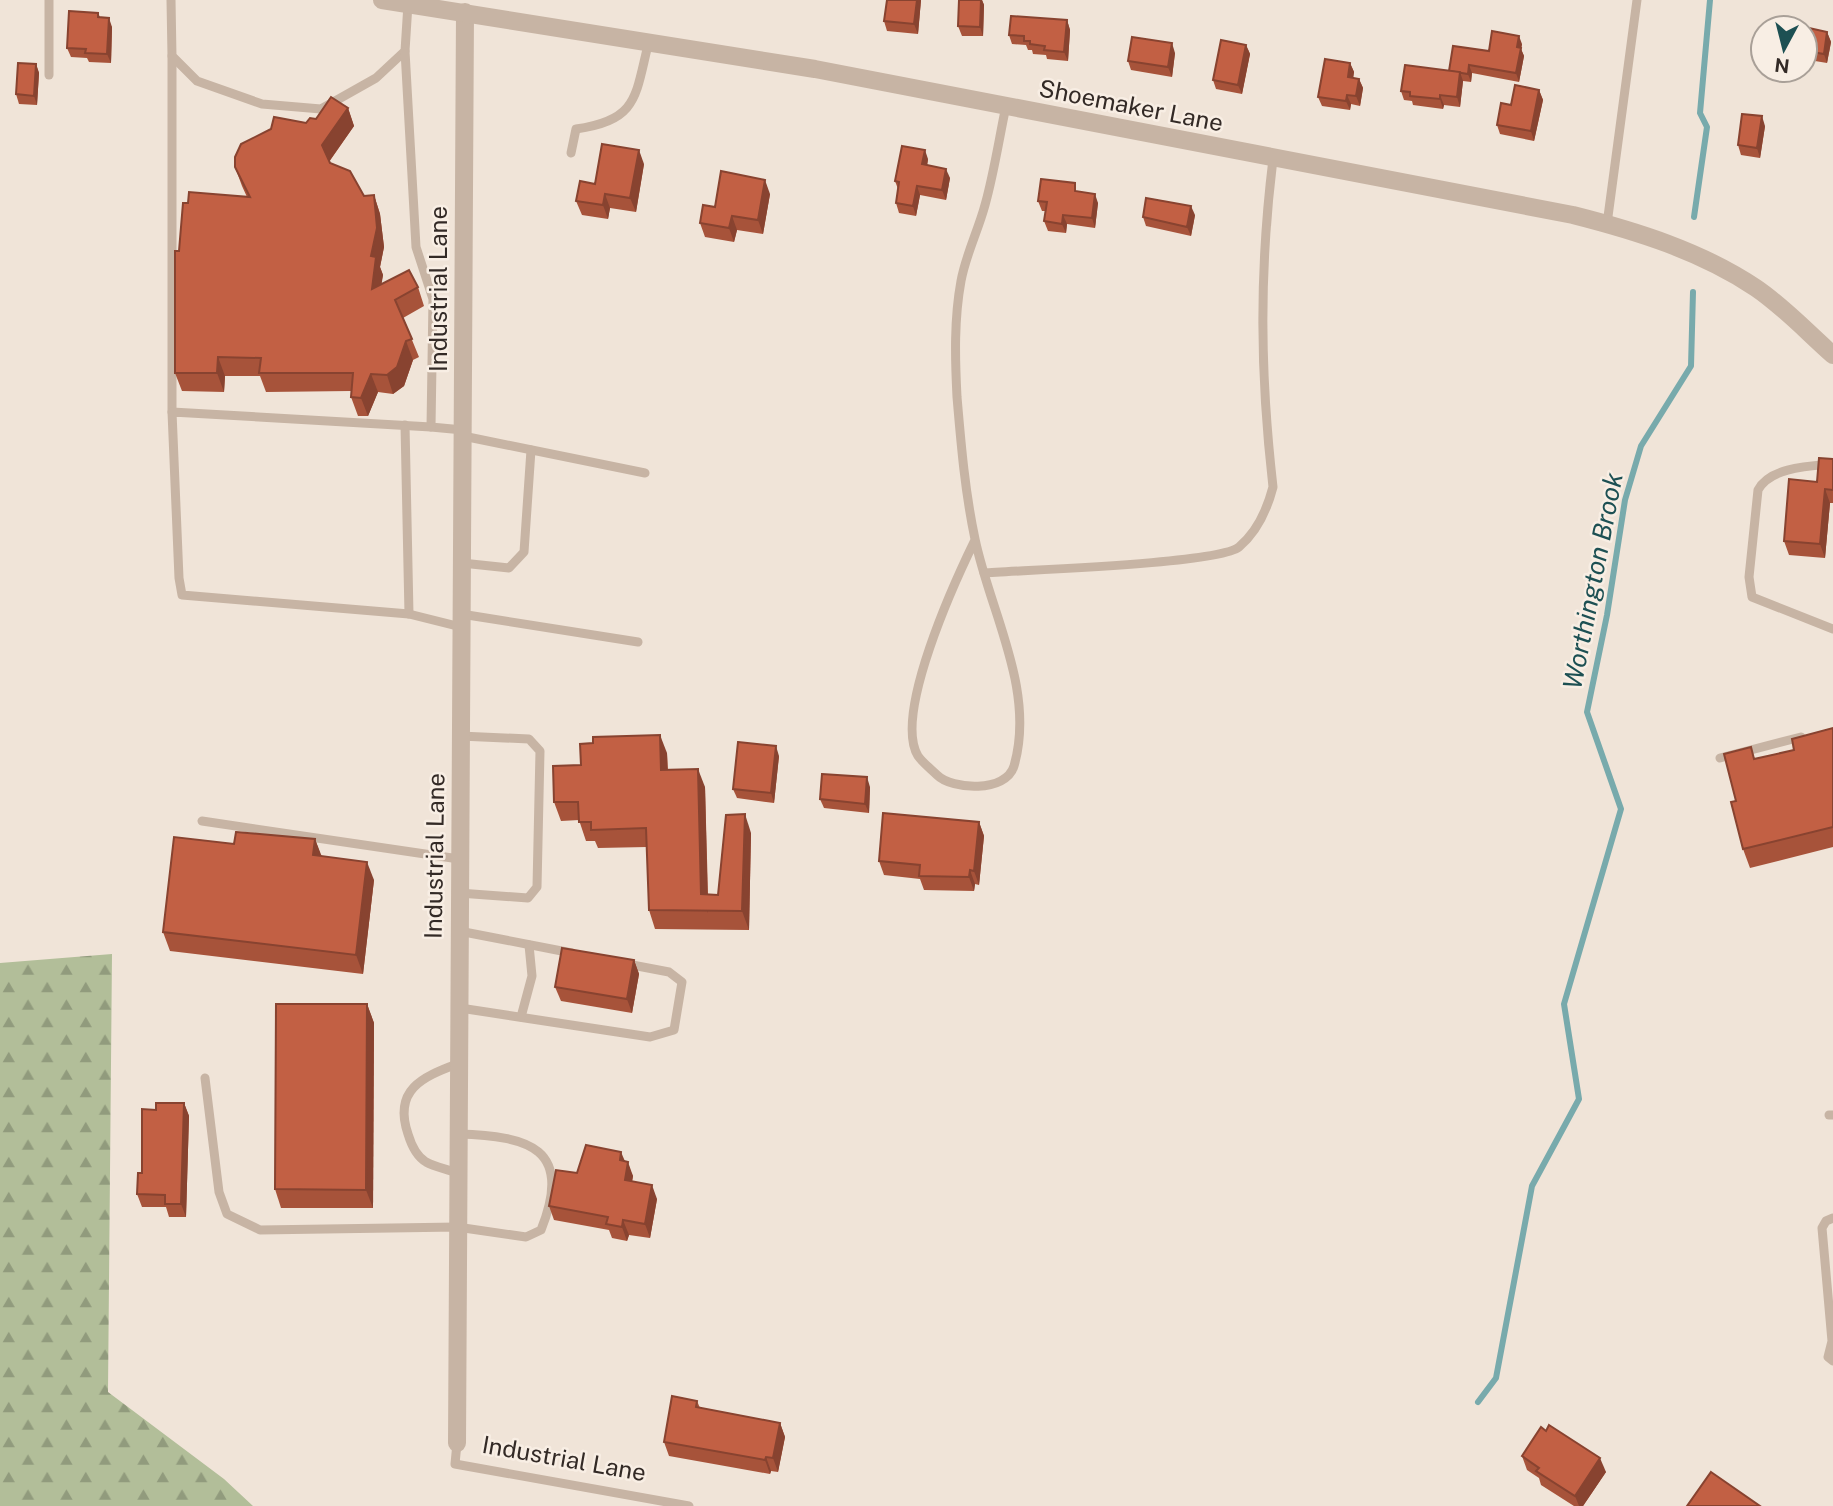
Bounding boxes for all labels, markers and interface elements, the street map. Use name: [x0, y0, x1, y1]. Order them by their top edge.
north arrow: [1749, 14, 1819, 84]
text: N: [1773, 54, 1791, 78]
street label: Shoemaker Lane: [1037, 73, 1226, 137]
street label: Industrial Lane: [424, 206, 452, 372]
water label: Worthington Brook: [1556, 470, 1629, 692]
street label: Industrial Lane: [419, 773, 449, 939]
street label: Industrial Lane: [480, 1430, 648, 1486]

